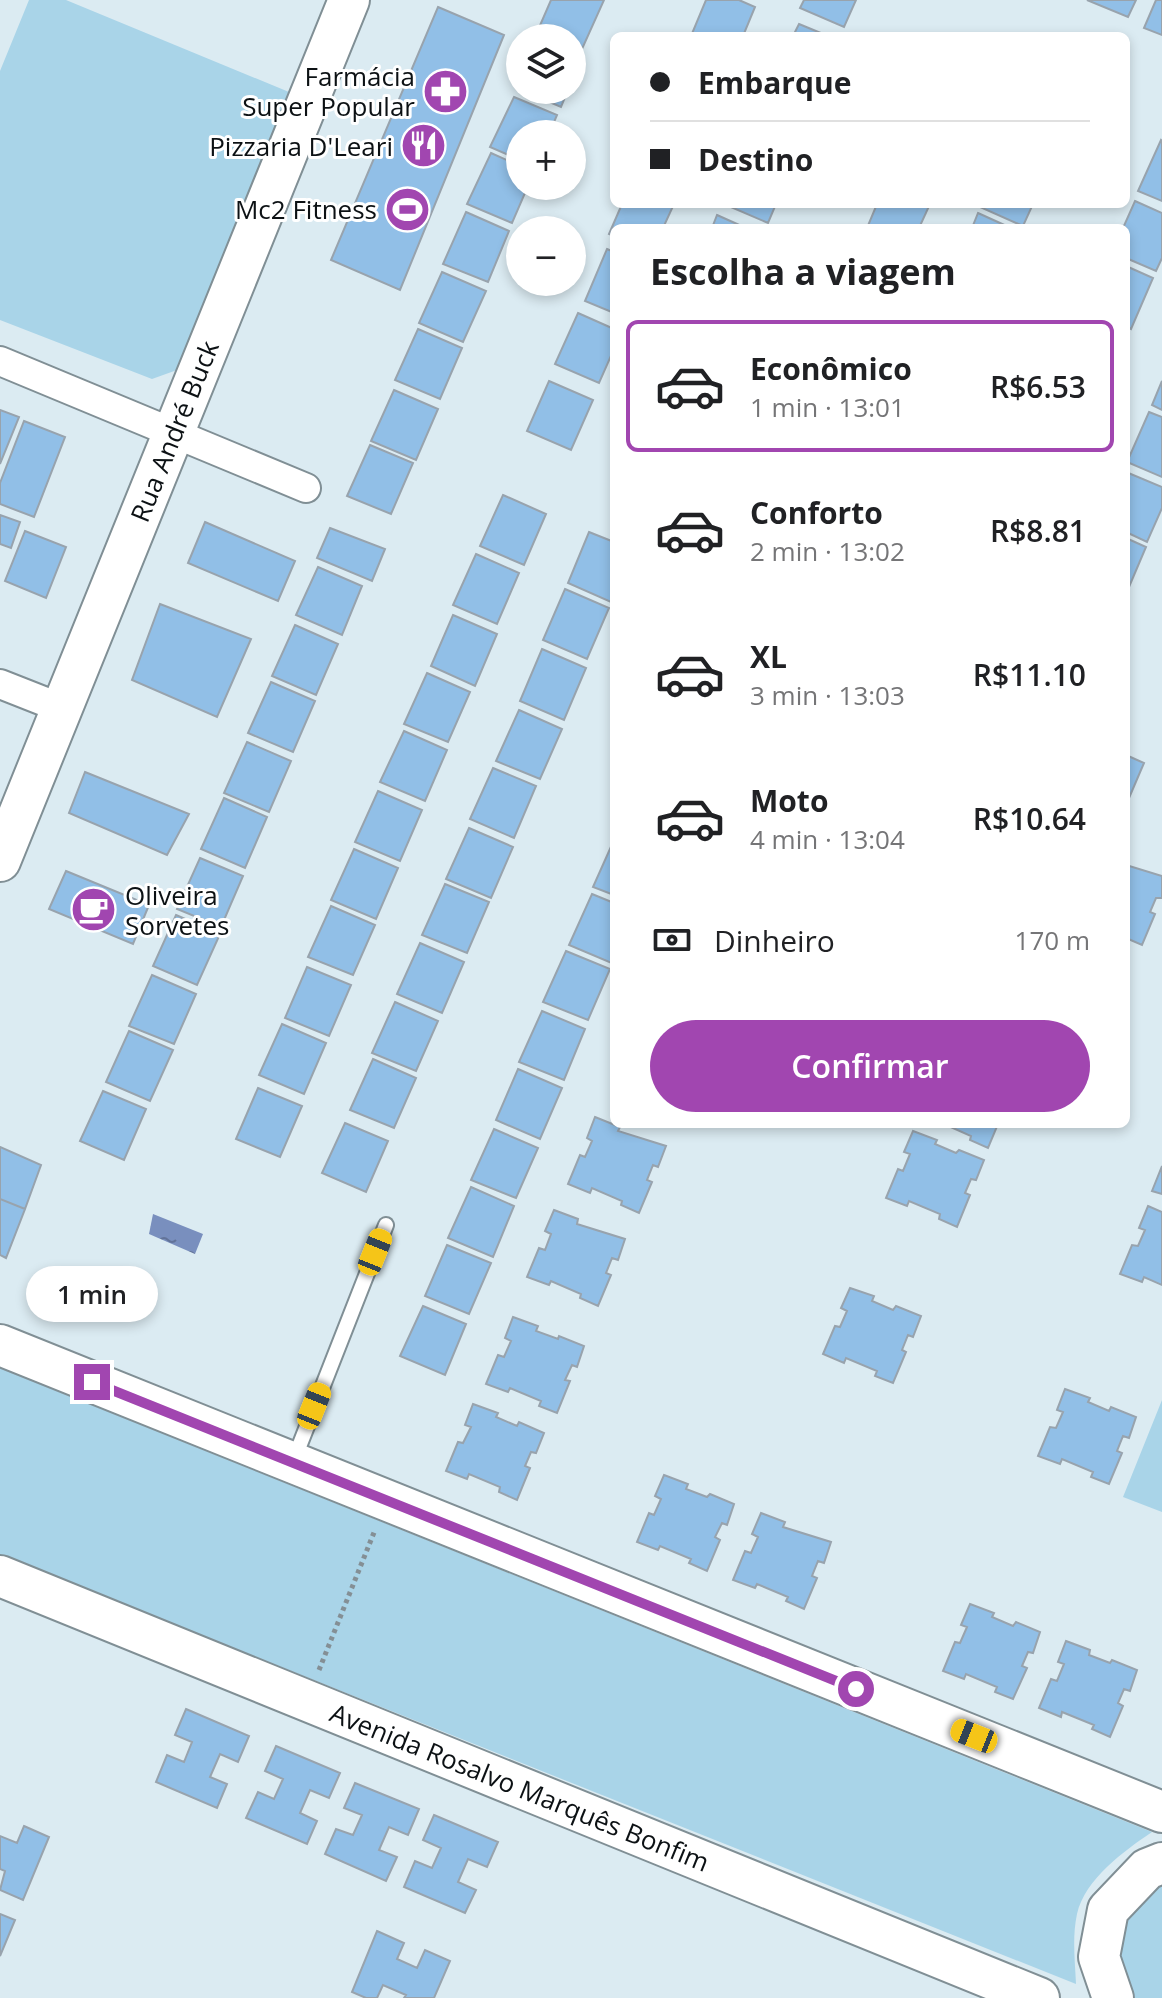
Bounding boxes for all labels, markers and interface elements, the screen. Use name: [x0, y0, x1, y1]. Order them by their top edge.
map controls: [506, 24, 586, 296]
button: layers: [506, 24, 586, 104]
place label: Farmácia Super Popular: [242, 58, 415, 124]
text: Embarque: [698, 62, 851, 103]
pharmacy icon: Farmácia Super Popular: [422, 67, 470, 115]
button: +: [506, 120, 586, 200]
restaurant icon: Pizzaria D'Leari: [400, 122, 448, 170]
place label: Pizzaria D'Leari: [209, 128, 393, 164]
text: Destino: [698, 139, 813, 180]
sports icon: Mc2 Fitness: [384, 185, 432, 233]
place label: Mc2 Fitness: [235, 191, 377, 227]
button: −: [506, 216, 586, 296]
text: Escolha a viagem: [650, 247, 956, 296]
street label: Rua André Buck: [121, 335, 227, 527]
text: Econômico: [750, 348, 912, 389]
icon: car: [654, 350, 726, 422]
text: R$6.53: [990, 366, 1086, 407]
text: 1 min · 13:01: [750, 389, 905, 425]
text: Conforto: [750, 492, 883, 533]
icon: car: [654, 494, 726, 566]
text: R$8.81: [990, 510, 1086, 551]
text: 2 min · 13:02: [750, 533, 905, 569]
text: XL: [750, 636, 787, 677]
icon: car: [654, 638, 726, 710]
text: R$11.10: [973, 654, 1086, 695]
text: 3 min · 13:03: [750, 677, 905, 713]
text: Moto: [750, 780, 828, 821]
icon: car: [654, 782, 726, 854]
text: R$10.64: [973, 798, 1086, 839]
text: 4 min · 13:04: [750, 821, 905, 857]
place label: Oliveira Sorvetes: [125, 877, 229, 943]
cafe icon: Oliveira Sorvetes: [70, 886, 118, 934]
icon: cash: [650, 918, 694, 962]
text: Dinheiro: [714, 920, 835, 961]
text: 170 m: [1015, 922, 1090, 958]
button: Confirmar: [650, 1020, 1090, 1112]
car: [355, 1225, 395, 1279]
callout: 1 min: [26, 1266, 158, 1322]
text: 1 min: [57, 1276, 127, 1312]
route end: [74, 1364, 110, 1400]
car: [294, 1379, 334, 1433]
route start: [838, 1671, 874, 1707]
street label: Avenida Rosalvo Marquês Bonfim: [325, 1694, 715, 1880]
car: [947, 1716, 1001, 1756]

